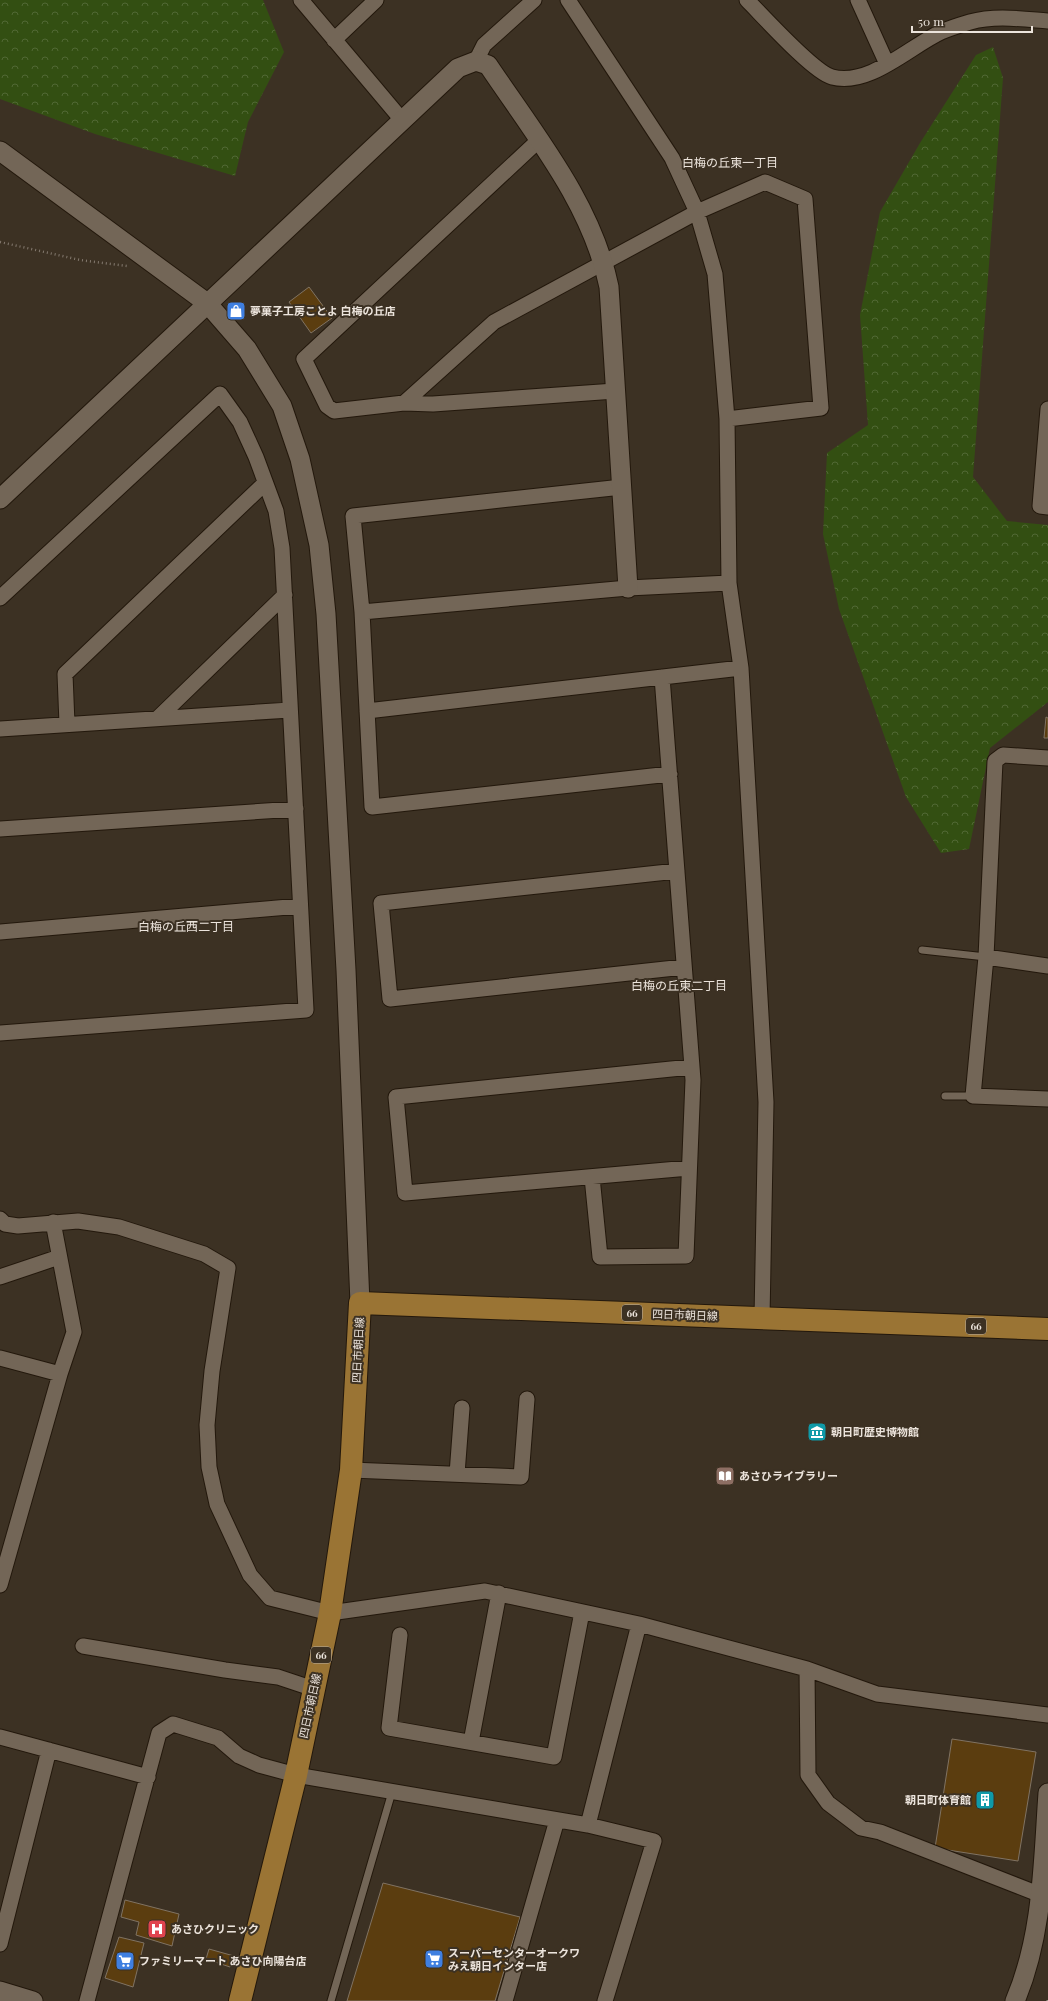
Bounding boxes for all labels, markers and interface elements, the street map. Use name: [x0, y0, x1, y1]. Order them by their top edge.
scale bar: [912, 8, 1032, 34]
text: 50 m: [918, 13, 944, 29]
district label: 白梅の丘東一丁目: [682, 154, 778, 170]
shop icon: 夢菓子工房ことよ 白梅の丘店: [225, 300, 247, 322]
place label: 夢菓子工房ことよ 白梅の丘店: [250, 303, 396, 318]
district label: 白梅の丘西二丁目: [138, 918, 234, 934]
district label: 白梅の丘東二丁目: [631, 977, 727, 993]
road number: 66: [622, 1305, 642, 1321]
street label: 四日市朝日線: [652, 1306, 718, 1323]
street label: 四日市朝日線: [348, 1317, 367, 1383]
road number: 66: [966, 1318, 986, 1334]
museum icon: 朝日町歴史博物館: [806, 1421, 828, 1443]
place label: 朝日町歴史博物館: [831, 1424, 919, 1439]
library icon: あさひライブラリー: [714, 1465, 736, 1487]
place label: あさひライブラリー: [739, 1468, 838, 1483]
road number: 66: [311, 1647, 331, 1663]
street label: 四日市朝日線: [295, 1672, 324, 1740]
building icon: 朝日町体育館: [974, 1789, 996, 1811]
place label: 朝日町体育館: [905, 1792, 971, 1807]
hospital icon: あさひクリニック: [146, 1918, 168, 1940]
place label: あさひクリニック: [171, 1921, 259, 1936]
place label: スーパーセンターオークワ みえ朝日インター店: [448, 1945, 580, 1973]
supermarket icon: スーパーセンターオークワ みえ朝日インター店: [423, 1948, 445, 1970]
supermarket icon: ファミリーマート あさひ向陽台店: [114, 1950, 136, 1972]
place label: ファミリーマート あさひ向陽台店: [139, 1953, 307, 1968]

